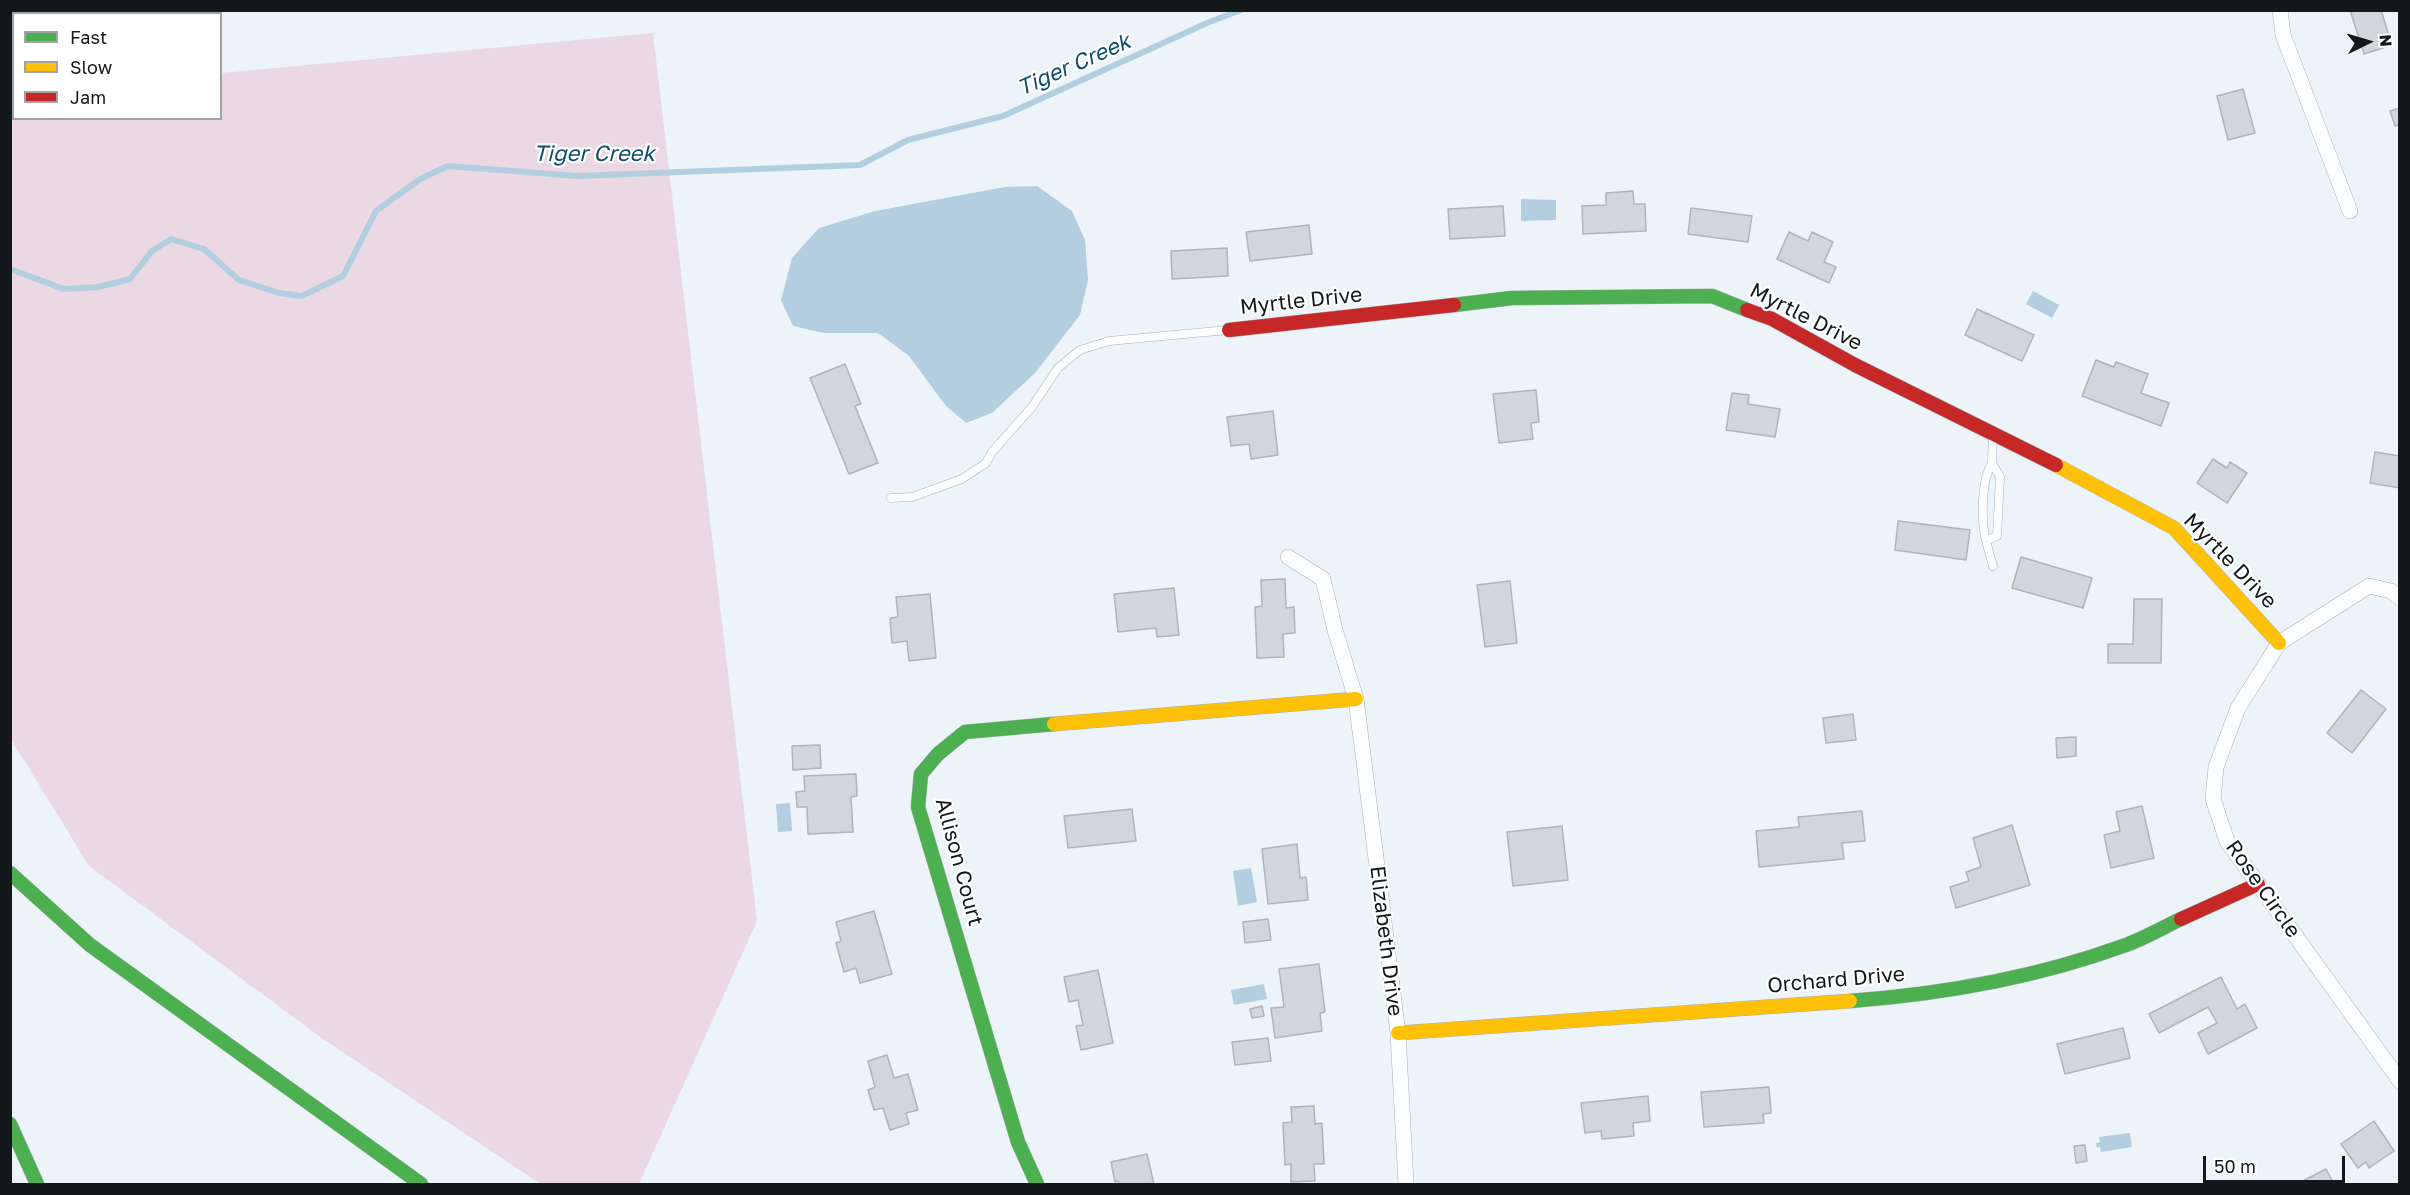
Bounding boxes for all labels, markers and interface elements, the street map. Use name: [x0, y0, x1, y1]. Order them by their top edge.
legend: [12, 12, 222, 120]
north arrow: [2338, 12, 2398, 72]
text: Fast: [70, 26, 107, 48]
water label: Tiger Creek: [1013, 28, 1135, 102]
text: N: [2375, 33, 2396, 47]
text: Slow: [70, 56, 112, 78]
text: Jam: [70, 86, 106, 108]
water label: Tiger Creek: [533, 141, 655, 167]
street label: Myrtle Drive: [1746, 278, 1866, 356]
street label: Myrtle Drive: [1239, 282, 1363, 320]
street label: Myrtle Drive: [2178, 508, 2282, 614]
street label: Allison Court: [930, 795, 988, 929]
street label: Rose Circle: [2220, 835, 2306, 943]
street label: Elizabeth Drive: [1364, 864, 1408, 1018]
street label: Orchard Drive: [1766, 961, 1906, 999]
scale bar: [2206, 1144, 2348, 1182]
text: 50 m: [2214, 1155, 2256, 1177]

